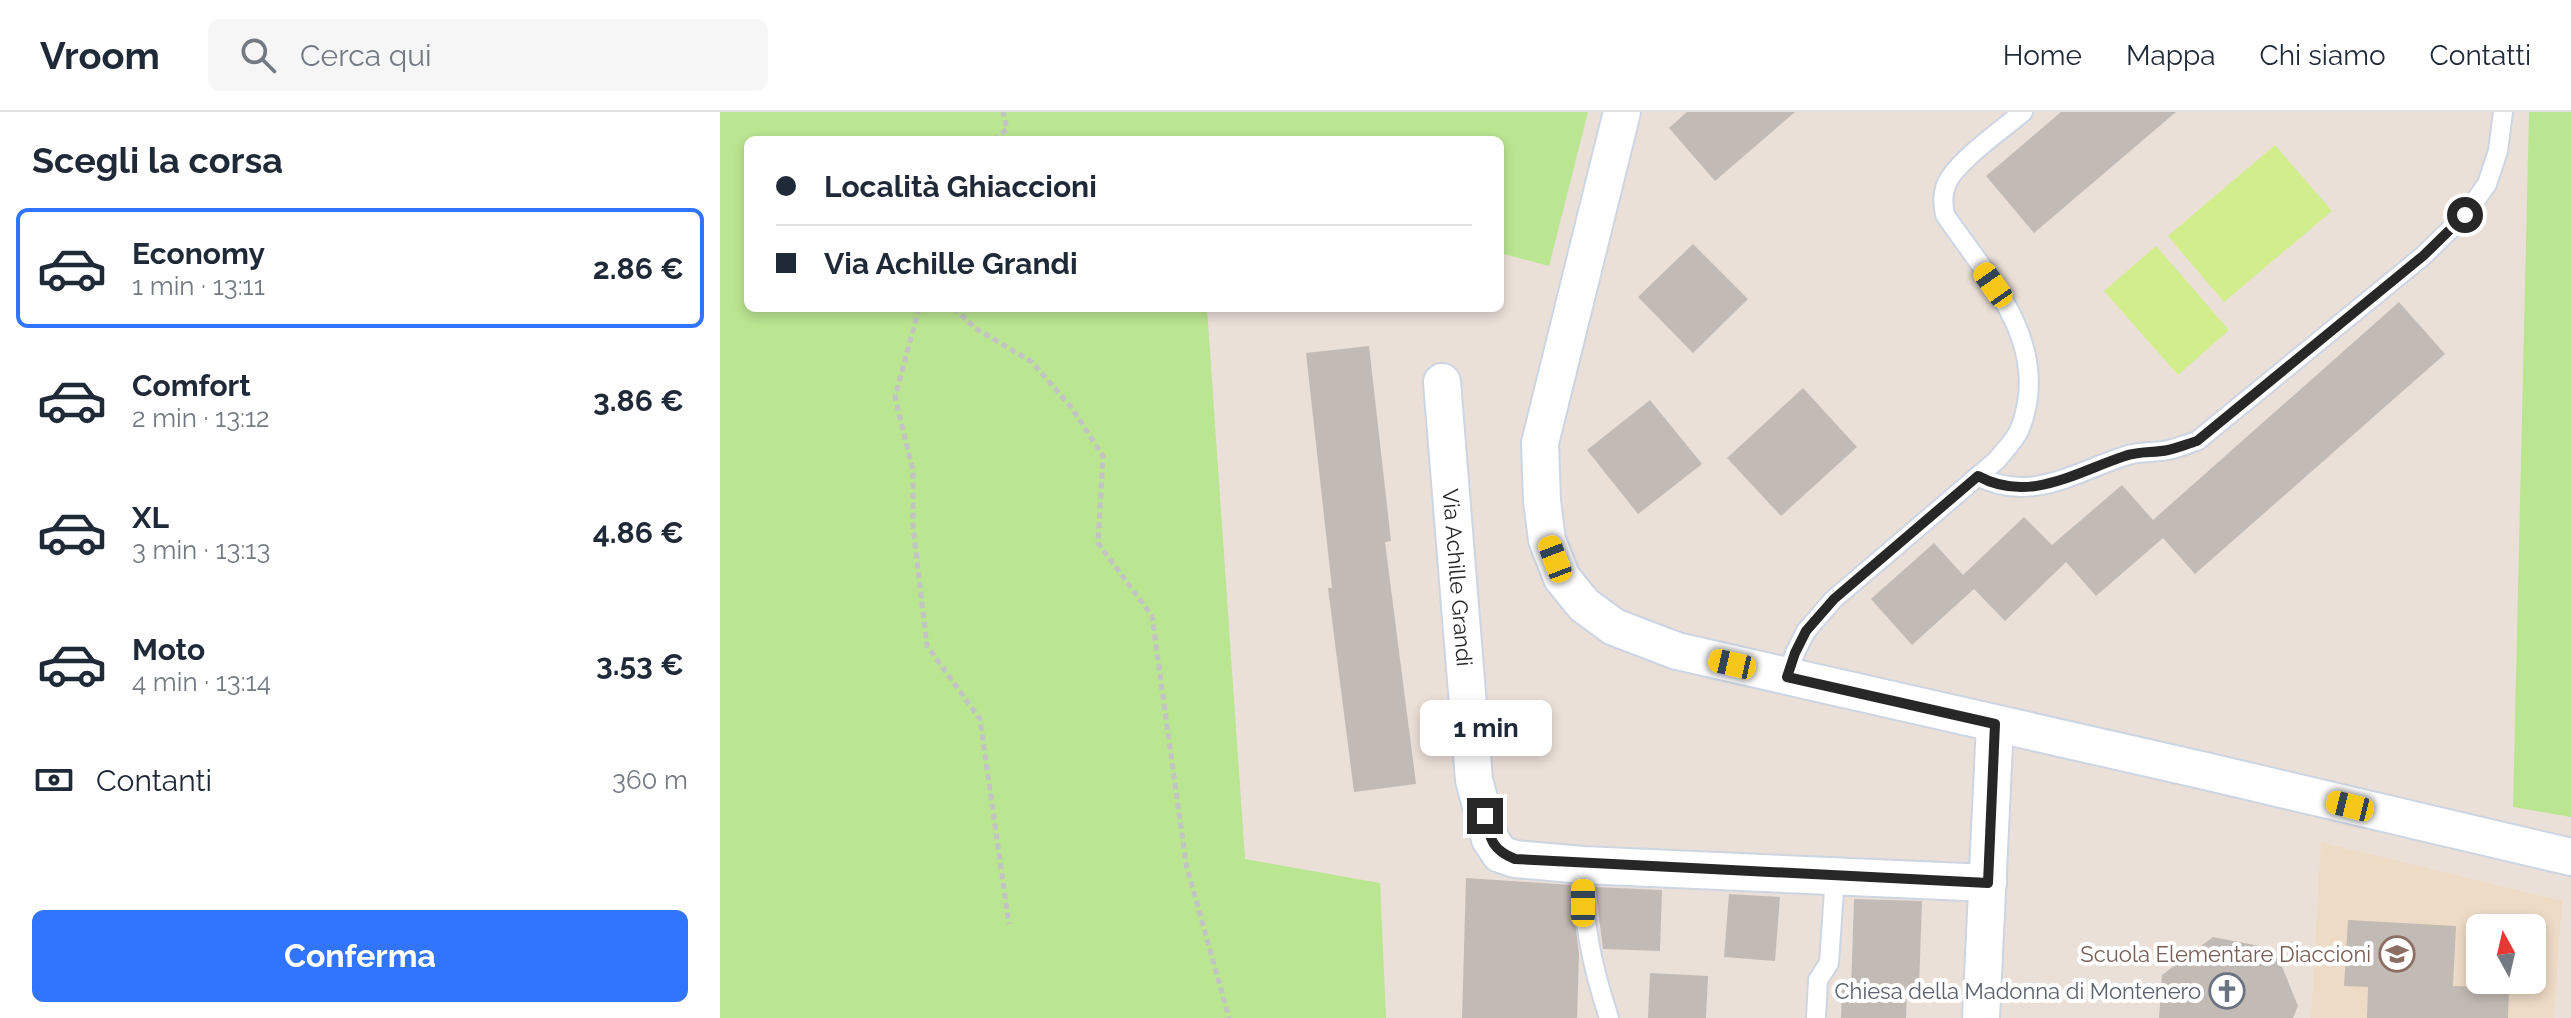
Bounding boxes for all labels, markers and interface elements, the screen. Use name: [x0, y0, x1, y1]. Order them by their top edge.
search box: [208, 19, 768, 91]
text: Vroom: [40, 33, 160, 78]
icon: search: [236, 33, 280, 77]
text: Cerca qui: [300, 38, 432, 73]
text: Home: [2003, 39, 2082, 72]
text: Mappa: [2126, 39, 2215, 72]
text: Chi siamo: [2259, 39, 2386, 72]
text: Contatti: [2430, 39, 2531, 72]
text: Scegli la corsa: [32, 139, 283, 181]
text: Località Ghiaccioni: [824, 169, 1097, 204]
route start: [2447, 197, 2483, 233]
icon: car: [36, 232, 108, 304]
text: Economy: [132, 236, 265, 271]
text: Via Achille Grandi: [824, 246, 1078, 281]
text: 2.86 €: [593, 251, 684, 286]
car: [1969, 258, 2017, 312]
text: 1 min · 13:11: [132, 271, 265, 301]
icon: car: [36, 364, 108, 436]
text: Comfort: [132, 368, 251, 403]
text: 3.86 €: [593, 383, 684, 418]
text: 2 min · 13:12: [132, 403, 270, 433]
street label: Via Achille Grandi: [1438, 488, 1478, 667]
icon: car: [36, 496, 108, 568]
text: XL: [132, 500, 169, 535]
text: 4.86 €: [593, 515, 684, 550]
car: [1535, 532, 1575, 586]
text: 3 min · 13:13: [132, 535, 270, 565]
icon: car: [36, 628, 108, 700]
text: Moto: [132, 632, 205, 667]
text: 3.53 €: [596, 647, 684, 682]
car: [1706, 647, 1758, 681]
text: 4 min · 13:14: [132, 667, 271, 697]
callout: 1 min: [1419, 700, 1551, 756]
text: 1 min: [1453, 713, 1519, 743]
icon: cash: [32, 758, 76, 802]
text: Contanti: [96, 763, 212, 798]
text: 360 m: [612, 765, 688, 795]
car: [2324, 789, 2376, 823]
route end: [1467, 798, 1503, 834]
car: [1571, 879, 1595, 927]
button: Conferma: [32, 910, 688, 1002]
north arrow: [2466, 914, 2546, 994]
map controls: [2466, 914, 2546, 994]
school or university icon: Scuola Elementare Diaccioni: [2378, 935, 2416, 973]
place label: Scuola Elementare Diaccioni: [2080, 941, 2371, 967]
church icon: Chiesa della Madonna di Montenero: [2208, 972, 2246, 1010]
place label: Chiesa della Madonna di Montenero: [1834, 978, 2201, 1004]

